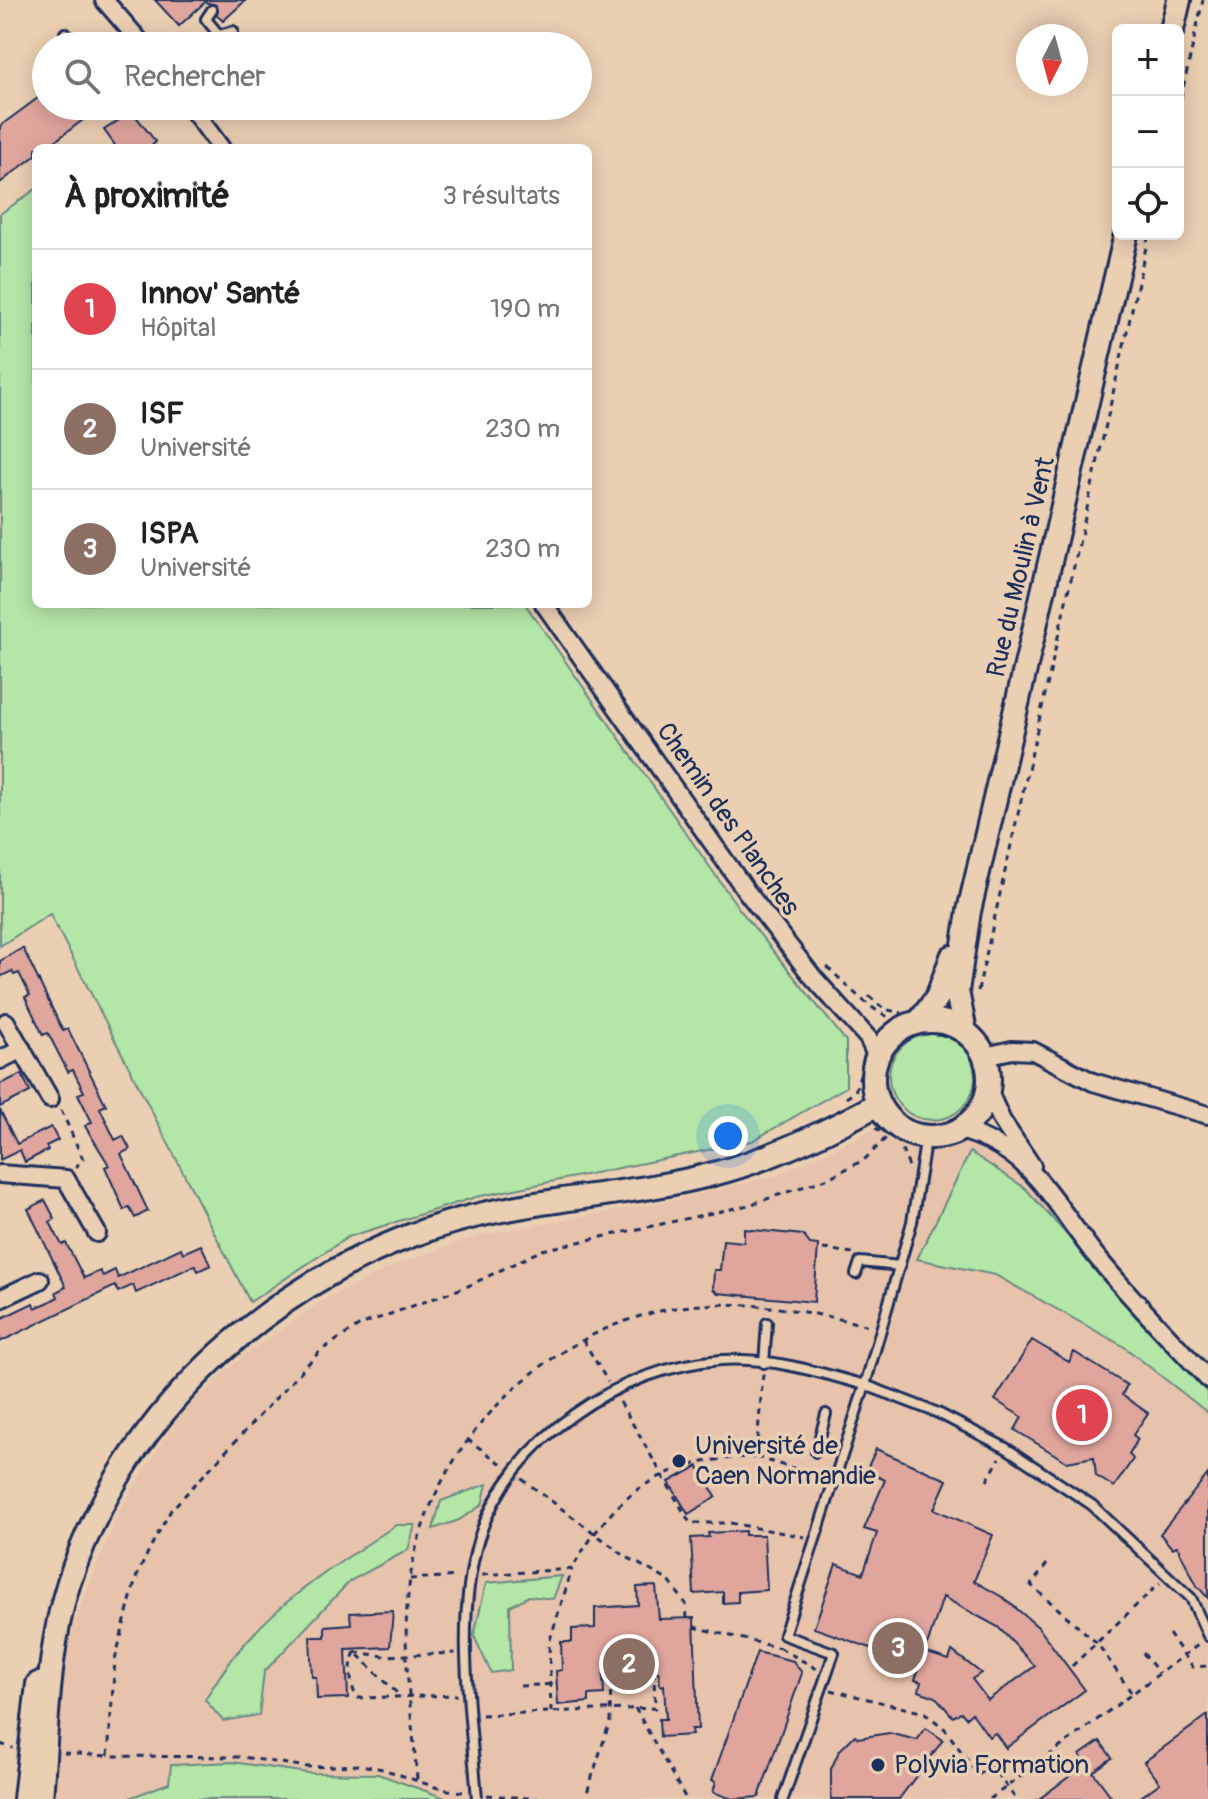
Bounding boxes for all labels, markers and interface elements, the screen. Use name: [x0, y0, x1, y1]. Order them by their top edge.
north arrow: [1016, 24, 1088, 96]
map controls: [1112, 24, 1184, 240]
button: +: [1112, 24, 1184, 96]
search box: [32, 32, 592, 120]
icon: search: [60, 54, 104, 98]
text: Rechercher: [124, 58, 266, 95]
button: −: [1112, 96, 1184, 168]
button: locate: [1112, 168, 1184, 240]
text: À proximité: [64, 175, 230, 218]
text: 3 résultats: [442, 180, 560, 212]
text: Innov' Santé: [140, 275, 300, 312]
text: 1: [85, 293, 95, 325]
text: 190 m: [490, 293, 560, 325]
text: Hôpital: [140, 312, 216, 344]
text: ISF: [140, 395, 184, 432]
text: 2: [83, 413, 97, 445]
text: 230 m: [485, 413, 560, 445]
text: Université: [140, 432, 252, 464]
street label: Rue du Moulin à Vent: [980, 453, 1062, 680]
text: ISPA: [140, 515, 199, 552]
text: 3: [83, 533, 97, 565]
text: 230 m: [485, 533, 560, 565]
text: Université: [140, 552, 252, 584]
street label: Chemin des Planches: [649, 716, 807, 922]
your location: [708, 1116, 748, 1156]
pin: 1: [1056, 1385, 1108, 1445]
place label: Université de Caen Normandie: [695, 1430, 876, 1492]
marker: Université de Caen Normandie: [670, 1452, 688, 1470]
pin: 3: [872, 1618, 924, 1678]
pin: 2: [603, 1634, 655, 1694]
place label: Polyvia Formation: [894, 1749, 1089, 1781]
marker: Polyvia Formation: [869, 1756, 887, 1774]

